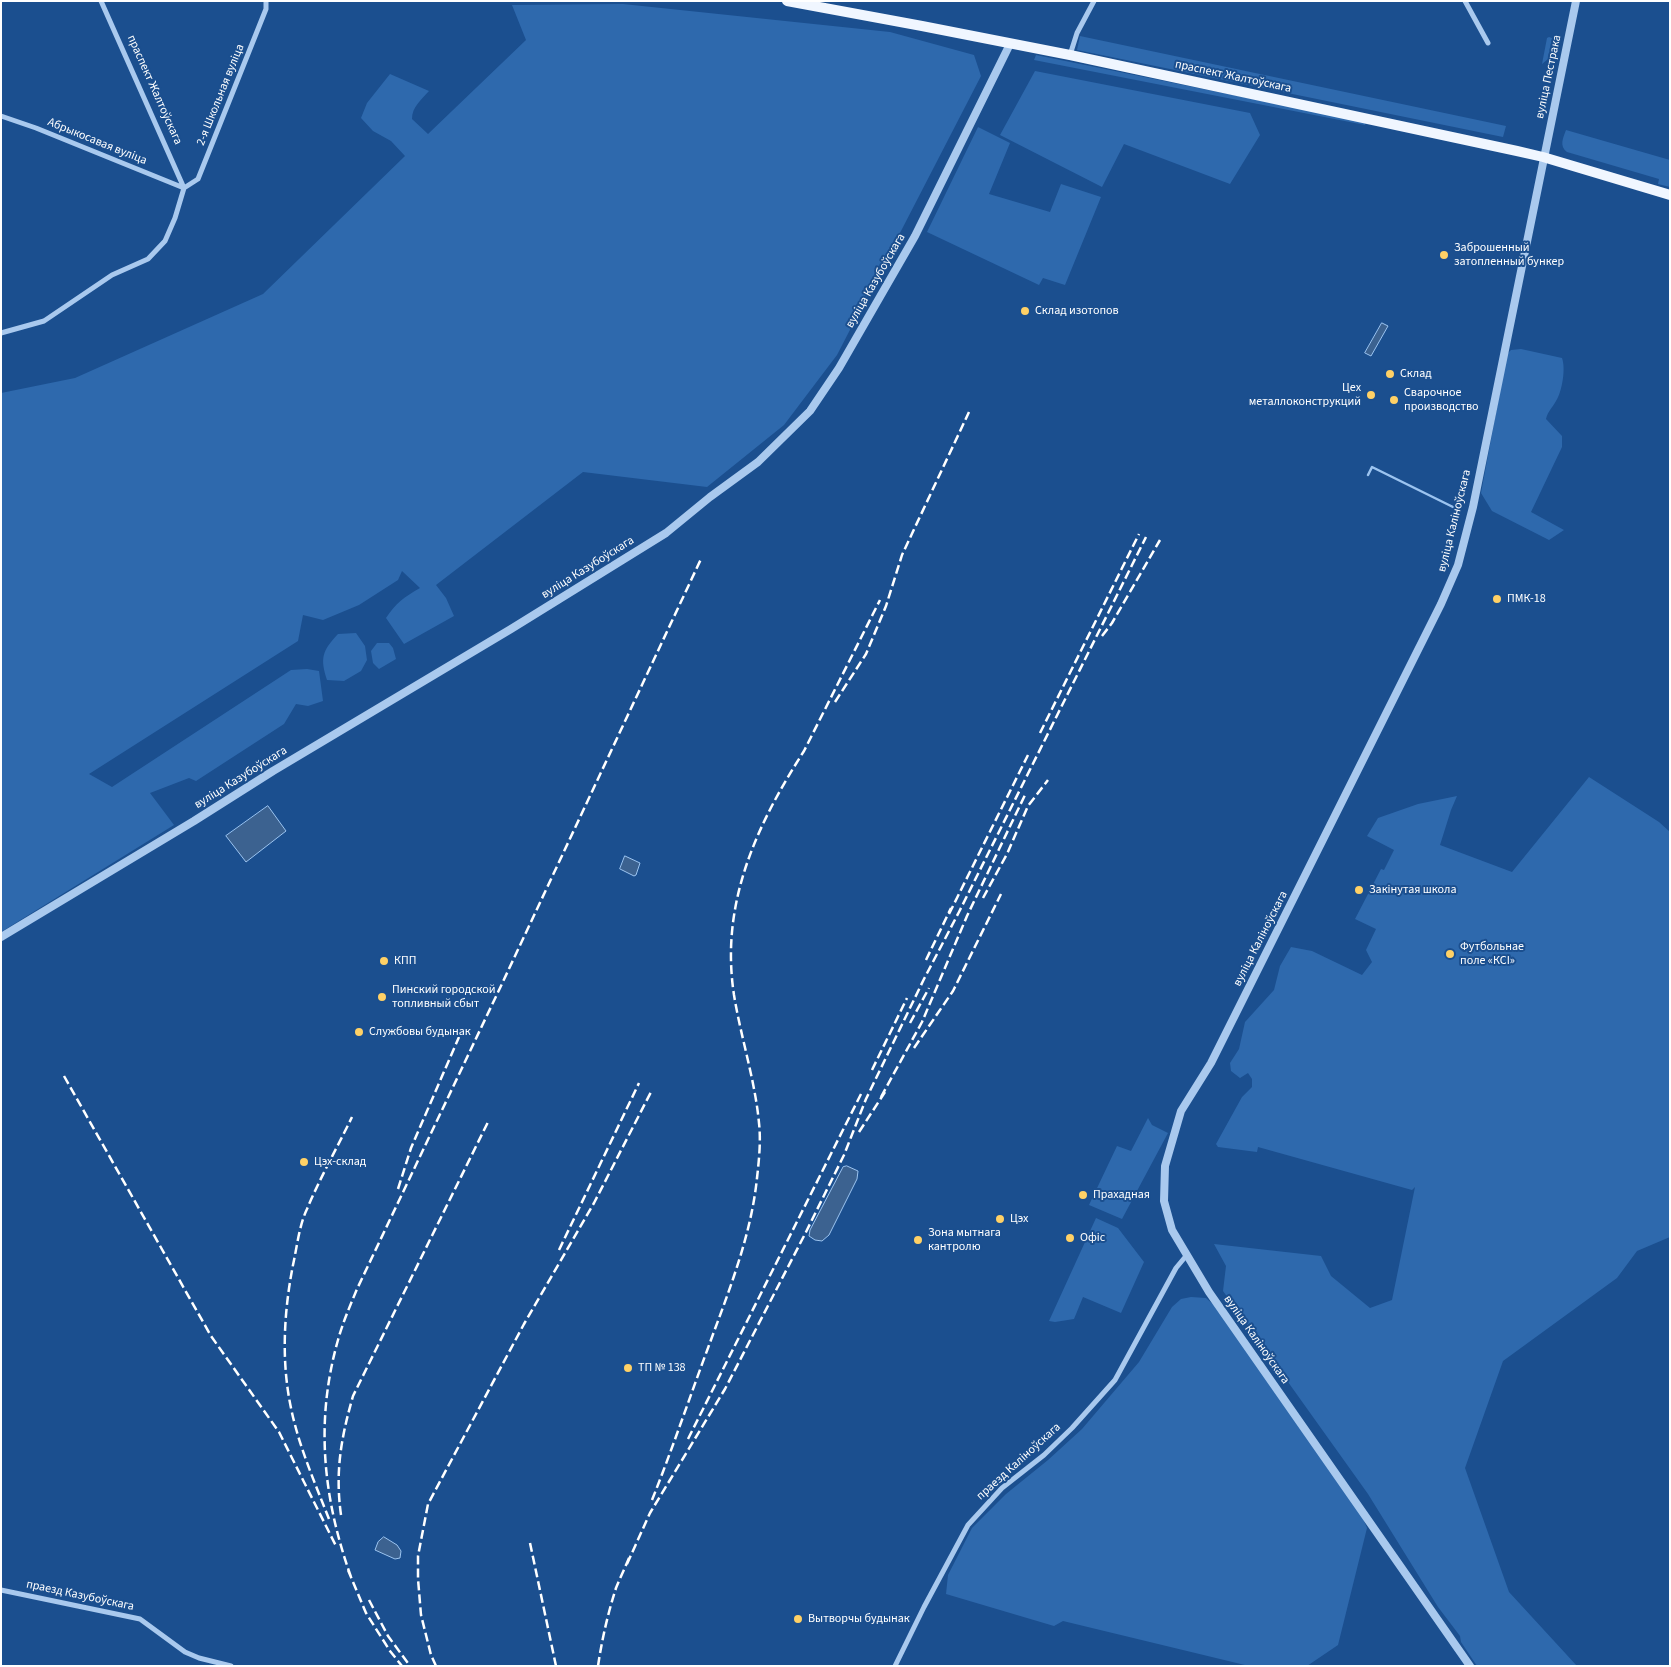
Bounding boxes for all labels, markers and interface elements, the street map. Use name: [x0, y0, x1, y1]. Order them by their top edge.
street label: праспект Жалтоўскага: [123, 33, 185, 147]
street label: вуліца Пестрака: [1533, 34, 1565, 120]
street label: 2-я Школьная вуліца: [194, 42, 248, 148]
street label: праспект Жалтоўскага: [1174, 58, 1292, 96]
street label: Абрыкосавая вуліца: [45, 115, 149, 169]
street label: вуліца Казубоўскага: [843, 231, 909, 331]
place label: Заброшенный затопленный бункер: [1454, 241, 1564, 269]
marker: Заброшенный затопленный бункер: [1438, 249, 1450, 261]
place label: Склад изотопов: [1035, 304, 1119, 318]
marker: Склад изотопов: [1019, 305, 1031, 317]
place label: Склад: [1400, 367, 1432, 381]
marker: Склад: [1384, 368, 1396, 380]
place label: Цех металлоконструкций: [1249, 381, 1361, 409]
place label: Сварочное производство: [1404, 386, 1479, 414]
marker: Цех металлоконструкций: [1365, 389, 1377, 401]
marker: Сварочное производство: [1388, 394, 1400, 406]
street label: вуліца Каліноўскага: [1435, 468, 1475, 574]
street label: вуліца Казубоўскага: [539, 534, 637, 602]
place label: ПМК-18: [1507, 592, 1546, 606]
marker: ПМК-18: [1491, 593, 1503, 605]
street label: вуліца Казубоўскага: [192, 744, 290, 812]
place label: Закінутая школа: [1369, 883, 1456, 897]
marker: Закінутая школа: [1353, 884, 1365, 896]
street label: вуліца Каліноўскага: [1231, 889, 1291, 989]
place label: Футбольнае поле «КСІ»: [1460, 940, 1524, 968]
marker: Футбольнае поле «КСІ»: [1444, 948, 1456, 960]
place label: КПП: [394, 954, 416, 968]
marker: КПП: [378, 955, 390, 967]
place label: Пинский городской топливный сбыт: [392, 983, 496, 1011]
marker: Пинский городской топливный сбыт: [376, 991, 388, 1003]
place label: Службовы будынак: [369, 1025, 471, 1039]
marker: Службовы будынак: [353, 1026, 365, 1038]
place label: Цэх-склад: [314, 1155, 366, 1169]
marker: Цэх-склад: [298, 1156, 310, 1168]
place label: Прахадная: [1093, 1188, 1150, 1202]
marker: Прахадная: [1077, 1189, 1089, 1201]
place label: Цэх: [1010, 1212, 1028, 1226]
marker: Цэх: [994, 1213, 1006, 1225]
place label: Зона мытнага кантролю: [928, 1226, 1001, 1254]
place label: Офіс: [1080, 1231, 1105, 1245]
marker: Офіс: [1064, 1232, 1076, 1244]
marker: Зона мытнага кантролю: [912, 1234, 924, 1246]
street label: вуліца Каліноўскага: [1220, 1293, 1292, 1387]
place label: ТП № 138: [638, 1361, 686, 1375]
marker: ТП № 138: [622, 1362, 634, 1374]
street label: праезд Каліноўскага: [974, 1420, 1064, 1504]
street label: праезд Казубоўскага: [25, 1578, 135, 1614]
place label: Вытворчы будынак: [808, 1612, 910, 1626]
marker: Вытворчы будынак: [792, 1613, 804, 1625]

